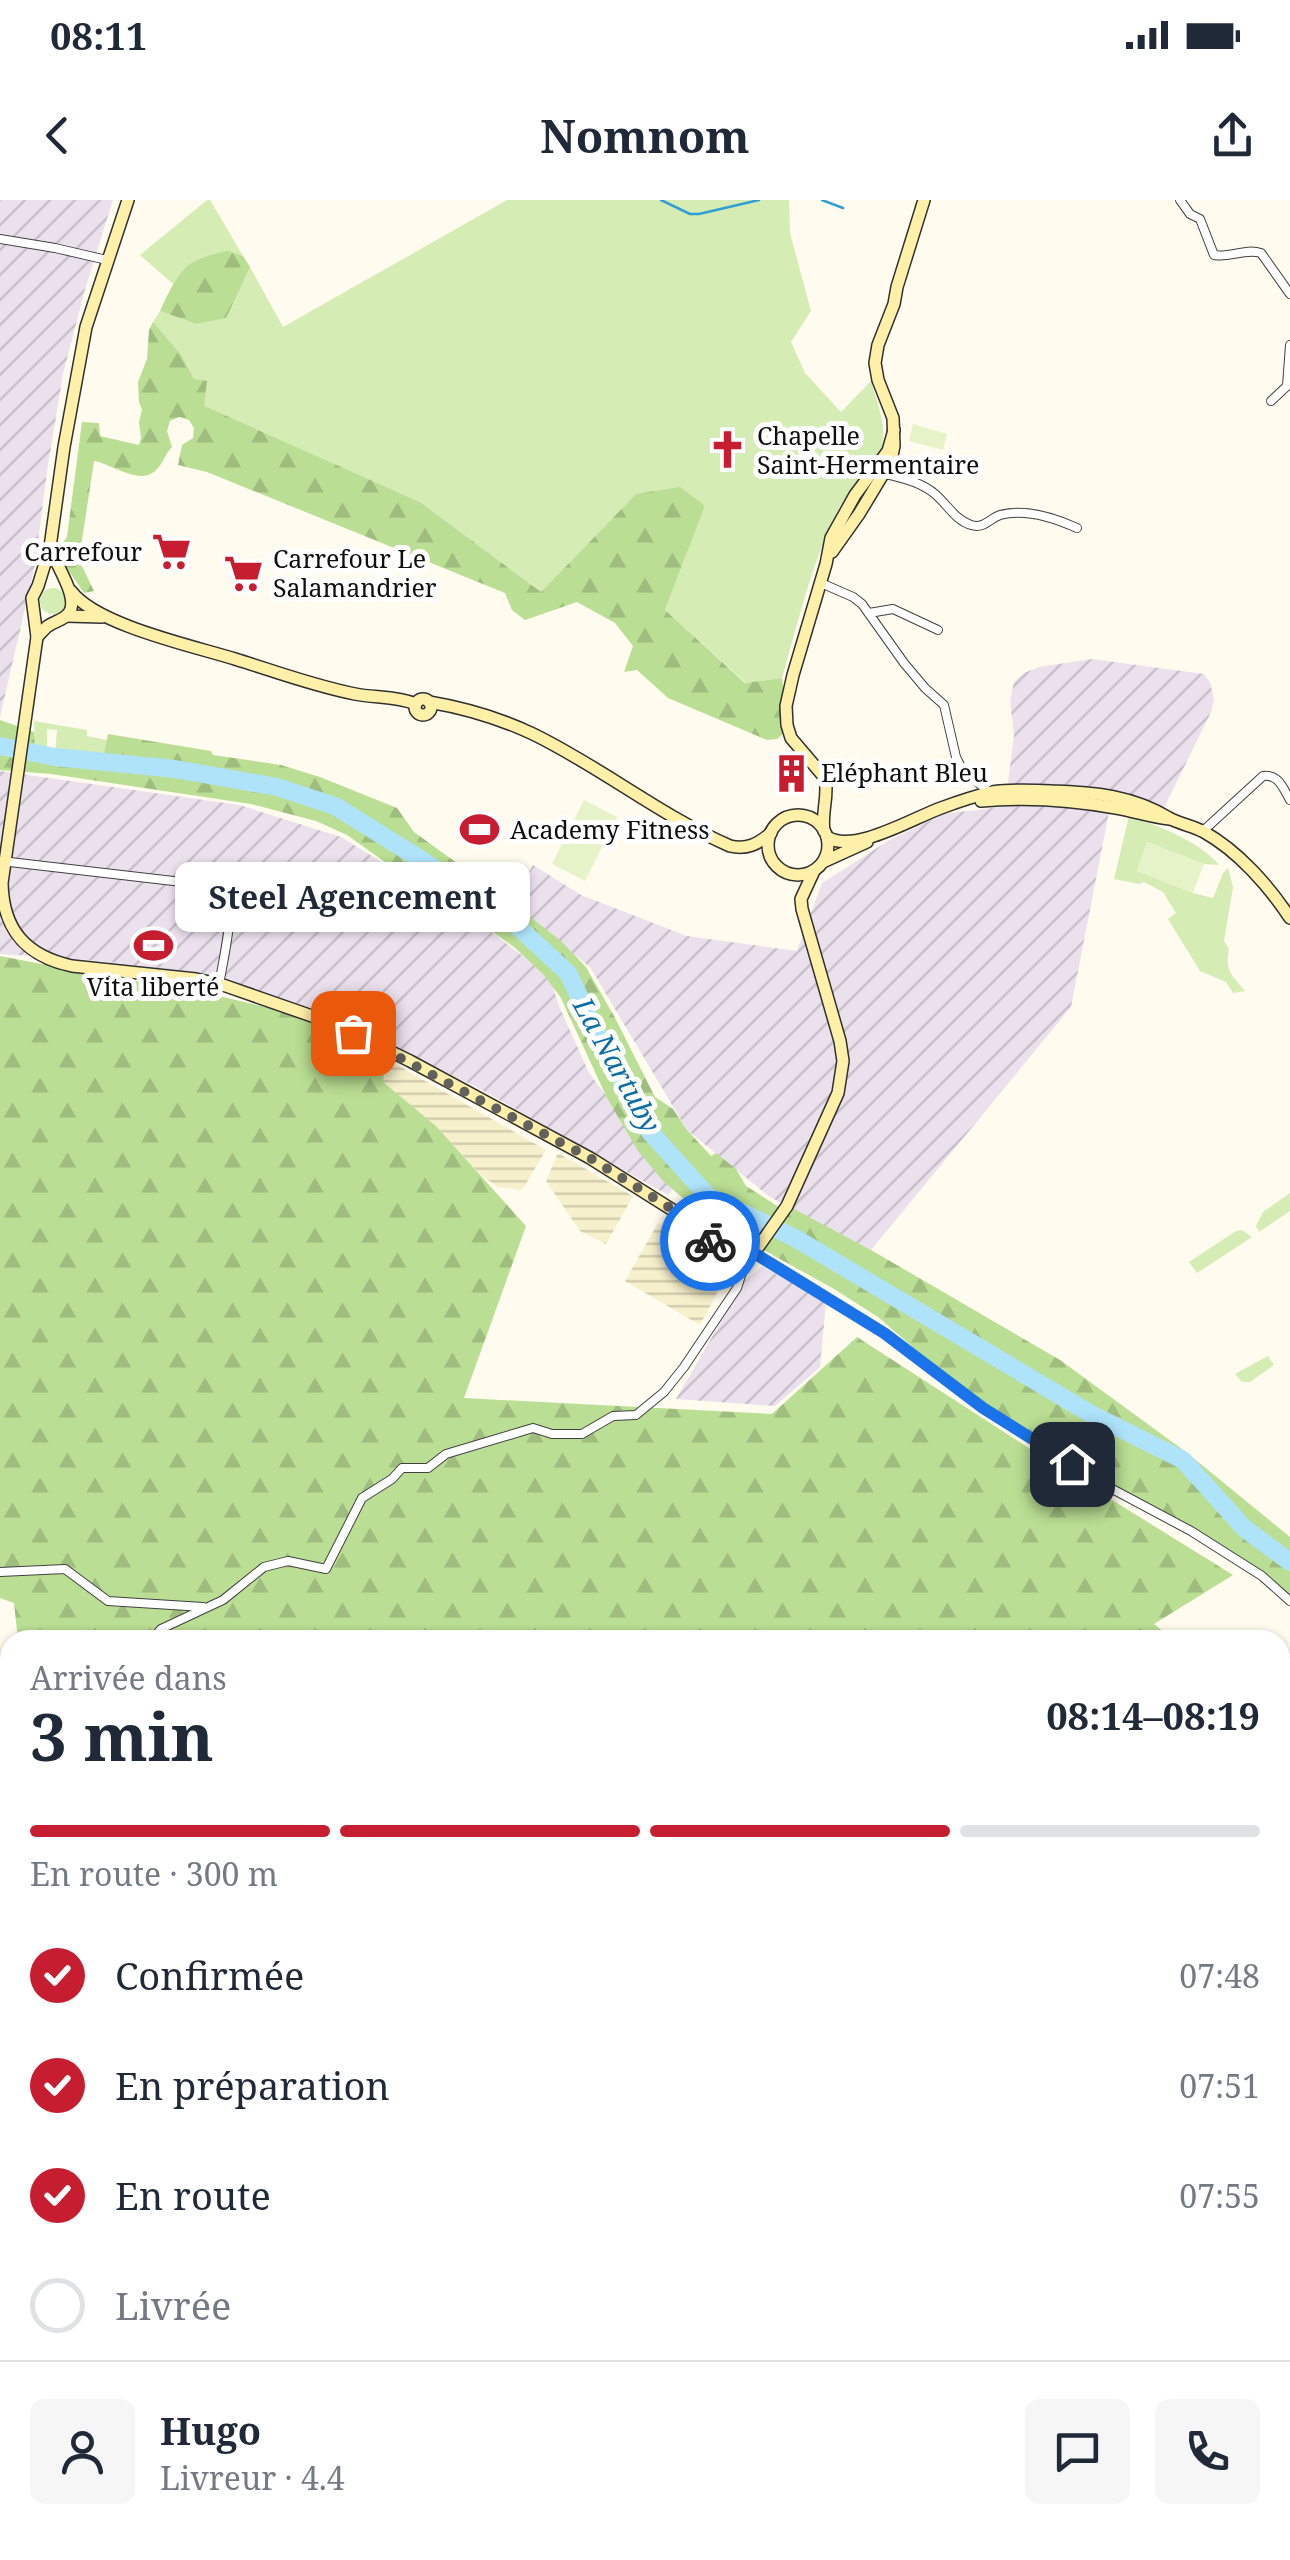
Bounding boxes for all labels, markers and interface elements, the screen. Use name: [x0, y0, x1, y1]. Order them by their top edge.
text: 08:11: [50, 9, 147, 61]
text: Nomnom: [540, 105, 750, 166]
icon: back: [30, 108, 85, 163]
icon: share: [1205, 108, 1260, 163]
place label: Chapelle Saint-Hermentaire: [757, 418, 979, 481]
church icon: Chapelle Saint-Hermentaire: [706, 429, 748, 471]
supermarket icon: Carrefour: [151, 531, 193, 573]
place label: Carrefour: [24, 534, 142, 568]
place label: Carrefour Le Salamandrier: [273, 541, 437, 604]
supermarket icon: Carrefour Le Salamandrier: [222, 552, 264, 594]
building icon: Eléphant Bleu: [770, 752, 812, 794]
place label: Eléphant Bleu: [821, 755, 988, 789]
sports icon: Academy Fitness: [459, 809, 501, 851]
place label: Academy Fitness: [510, 812, 710, 846]
callout: Steel Agencement: [175, 863, 530, 933]
text: Steel Agencement: [208, 875, 497, 918]
sports icon: Vita liberté: [132, 925, 174, 967]
place label: Vita liberté: [87, 969, 219, 1003]
water label: La Nartuby: [565, 989, 671, 1139]
pin: [311, 991, 396, 1076]
icon: bag: [326, 1006, 381, 1061]
courier: [660, 1191, 760, 1291]
icon: bike: [683, 1214, 738, 1269]
pin: [1030, 1422, 1115, 1507]
icon: home: [1045, 1437, 1100, 1492]
text: Arrivée dans: [30, 1656, 227, 1699]
text: 08:14–08:19: [1046, 1689, 1260, 1741]
text: 3 min: [30, 1692, 214, 1780]
text: En route · 300 m: [30, 1852, 278, 1895]
icon: check: [30, 1948, 85, 2003]
text: Confirmée: [115, 1949, 304, 2001]
text: 07:48: [1179, 1954, 1260, 1997]
icon: check: [30, 2058, 85, 2113]
text: En préparation: [115, 2059, 390, 2111]
text: 07:51: [1179, 2064, 1260, 2107]
icon: check: [30, 2168, 85, 2223]
text: En route: [115, 2169, 271, 2221]
text: 07:55: [1179, 2174, 1260, 2217]
text: Livrée: [115, 2279, 231, 2331]
button: person: [30, 2399, 135, 2504]
button: chat: [1025, 2399, 1130, 2504]
button: phone: [1155, 2399, 1260, 2504]
text: Hugo: [160, 2404, 261, 2456]
text: Livreur · 4.4: [160, 2456, 345, 2499]

